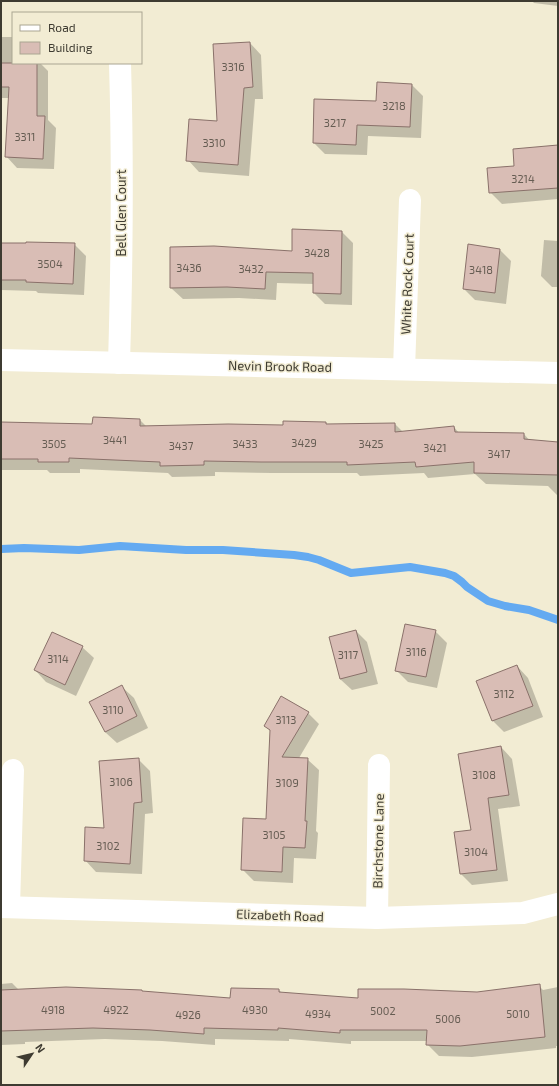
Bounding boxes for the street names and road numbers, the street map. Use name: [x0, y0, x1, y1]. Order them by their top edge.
street label: Bell Glen Court: [113, 169, 129, 257]
street label: White Rock Court: [397, 233, 417, 335]
street label: Nevin Brook Road: [228, 357, 332, 375]
street label: Birchstone Lane: [369, 793, 387, 889]
street label: Elizabeth Road: [236, 905, 324, 925]

